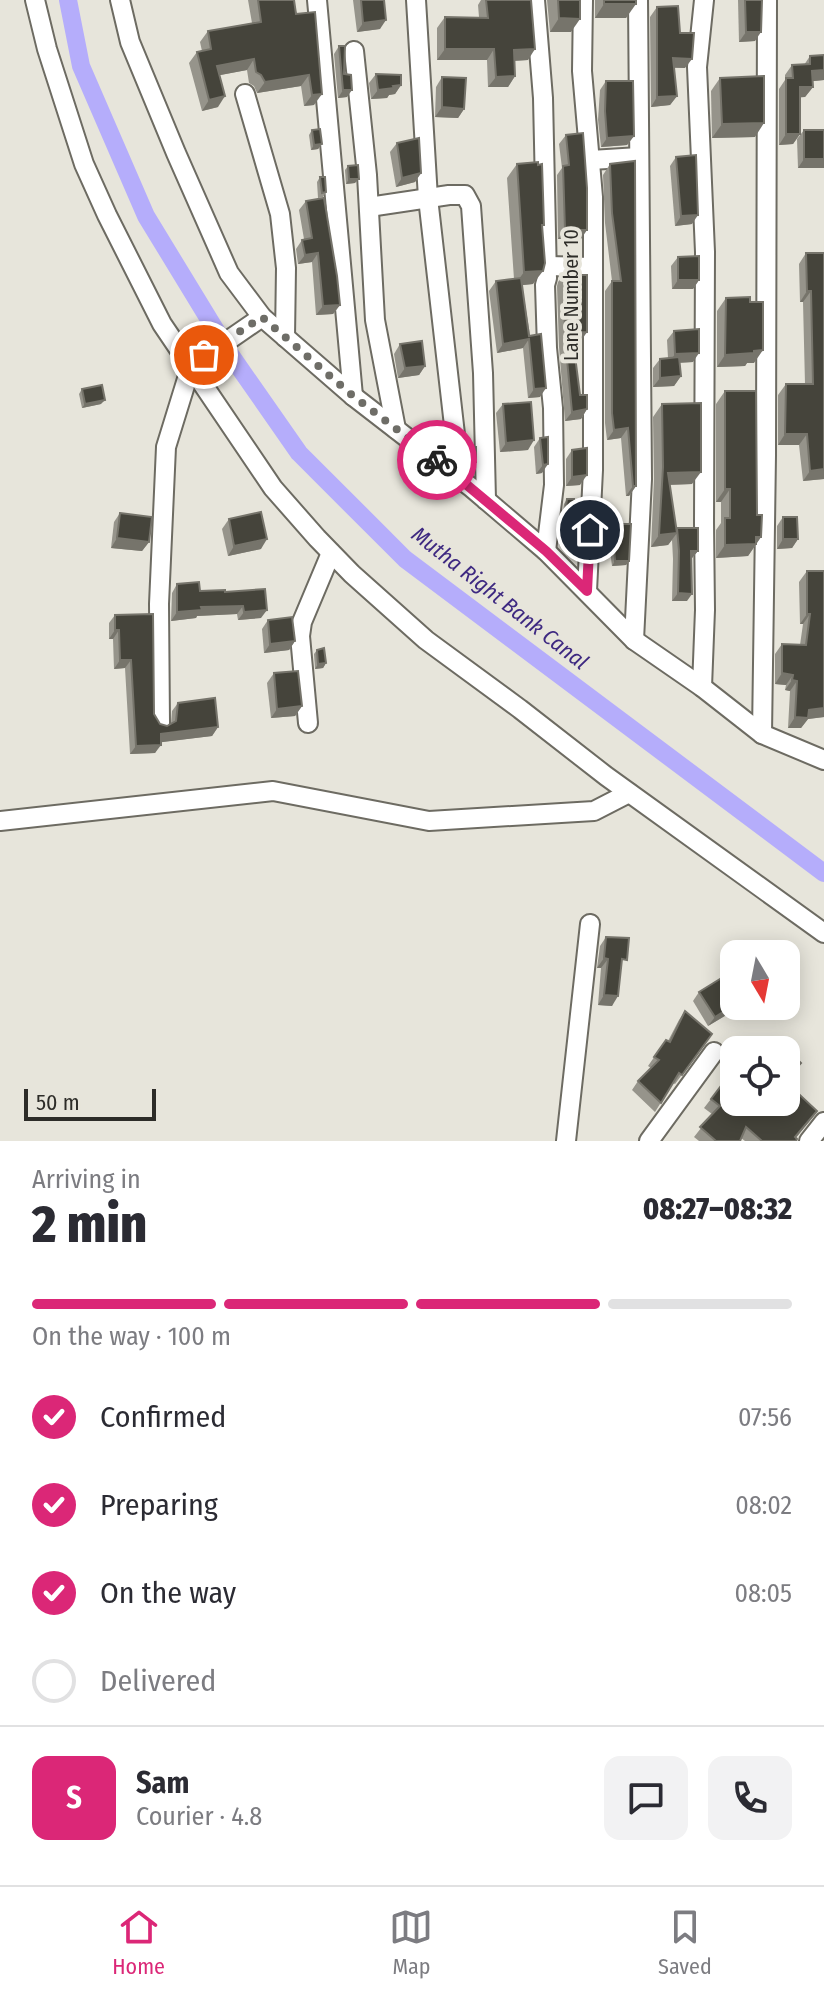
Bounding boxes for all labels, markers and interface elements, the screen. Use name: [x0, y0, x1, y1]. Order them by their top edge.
street label: Lane Number 10: [559, 229, 583, 361]
pin: [170, 321, 238, 389]
icon: bag: [182, 333, 226, 377]
courier: [397, 420, 477, 500]
icon: bike: [415, 438, 459, 482]
pin: [556, 496, 624, 564]
icon: home: [568, 508, 612, 552]
water label: Mutha Right Bank Canal: [406, 521, 594, 675]
north arrow: [720, 940, 800, 1020]
map controls: [720, 940, 800, 1116]
button: locate: [720, 1036, 800, 1116]
scale bar: [24, 1085, 156, 1121]
text: 50 m: [36, 1089, 80, 1116]
text: Arriving in: [32, 1164, 141, 1195]
text: 08:27–08:32: [643, 1191, 792, 1227]
text: 2 min: [32, 1193, 147, 1256]
text: On the way · 100 m: [32, 1321, 231, 1352]
icon: check: [32, 1395, 76, 1439]
text: Confirmed: [100, 1399, 226, 1435]
text: 07:56: [738, 1402, 792, 1433]
icon: check: [32, 1483, 76, 1527]
text: Preparing: [100, 1487, 218, 1523]
text: 08:02: [735, 1490, 792, 1521]
icon: check: [32, 1571, 76, 1615]
text: On the way: [100, 1575, 236, 1611]
text: 08:05: [734, 1578, 792, 1609]
text: Delivered: [100, 1663, 216, 1699]
button: chat: [604, 1756, 688, 1840]
button: phone: [708, 1756, 792, 1840]
text: Sam: [136, 1765, 189, 1801]
text: S: [66, 1780, 82, 1816]
text: Courier · 4.8: [136, 1801, 262, 1832]
tab: Home: [112, 1905, 165, 1980]
tab: Map: [389, 1905, 433, 1980]
tab: Saved: [658, 1905, 712, 1980]

